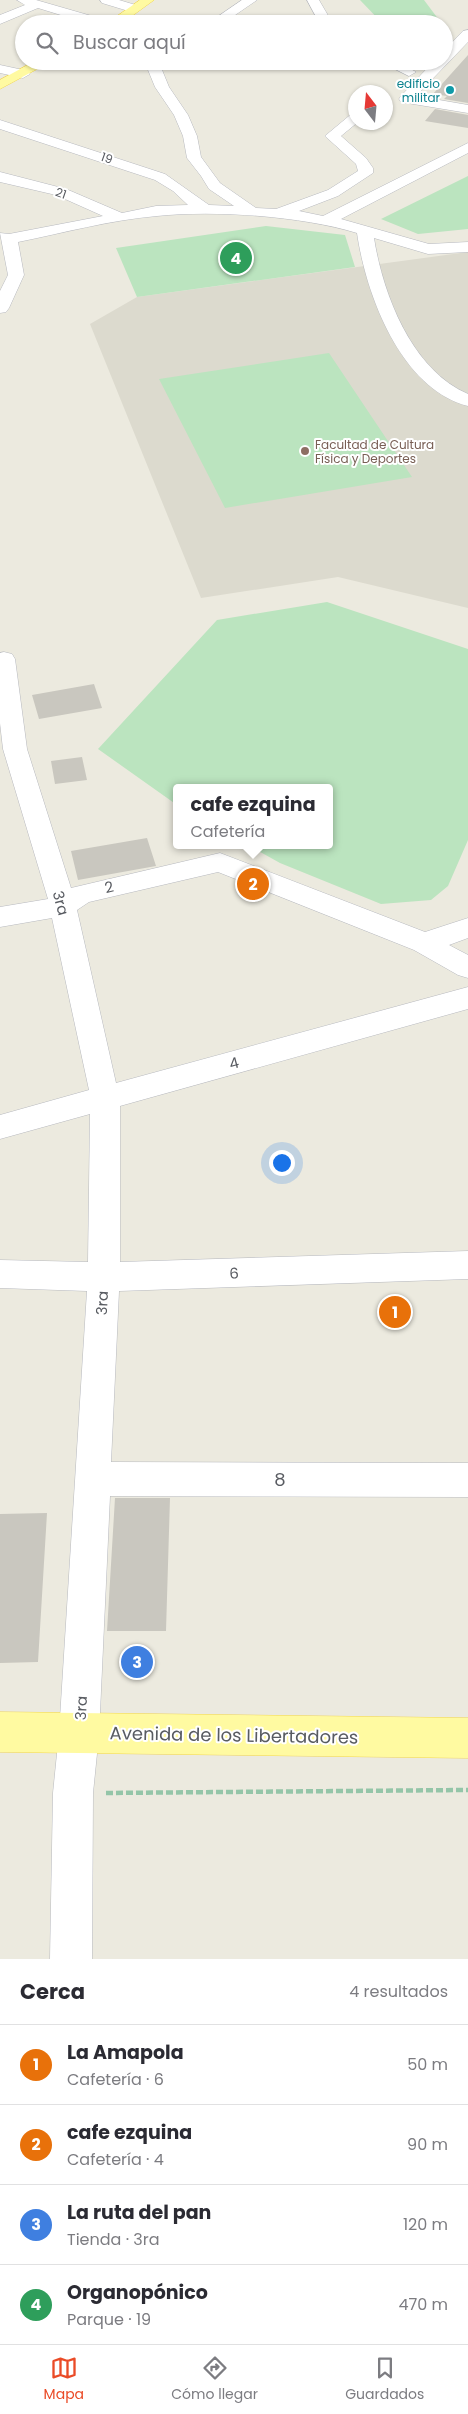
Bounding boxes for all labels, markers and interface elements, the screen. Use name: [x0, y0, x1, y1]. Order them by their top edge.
search box: [15, 15, 453, 70]
icon: search: [33, 29, 61, 57]
text: Buscar aquí: [73, 29, 186, 56]
place label: edificio militar: [397, 75, 441, 106]
marker: edificio militar: [444, 84, 456, 96]
north arrow: [348, 85, 393, 130]
street label: 19: [99, 148, 115, 168]
street label: 21: [53, 183, 69, 203]
pin: 4: [220, 239, 252, 277]
place label: Facultad de Cultura Física y Deportes: [315, 436, 434, 467]
marker: Facultad de Cultura Física y Deportes: [299, 445, 311, 457]
popup: [173, 784, 333, 849]
text: cafe ezquina: [190, 791, 316, 818]
text: Cafetería: [190, 820, 265, 843]
pin: 2: [237, 865, 269, 903]
street label: 2: [102, 876, 116, 898]
street label: 3ra: [48, 888, 74, 918]
street label: 4: [227, 1052, 241, 1074]
your location: [269, 1150, 295, 1176]
street label: 6: [229, 1262, 239, 1284]
street label: 3ra: [91, 1290, 113, 1316]
pin: 1: [379, 1293, 411, 1331]
street label: 8: [274, 1467, 286, 1492]
pin: 3: [121, 1643, 153, 1681]
street label: 3ra: [70, 1695, 92, 1721]
street label: Avenida de los Libertadores: [109, 1720, 359, 1750]
text: Cerca: [20, 1977, 85, 2006]
text: 4 resultados: [349, 1980, 448, 2003]
text: La Amapola: [67, 2039, 184, 2066]
text: 1: [33, 2053, 39, 2076]
text: 50 m: [407, 2053, 448, 2076]
text: Cafetería · 6: [67, 2068, 164, 2091]
text: cafe ezquina: [67, 2119, 192, 2146]
text: 2: [31, 2133, 41, 2156]
text: 90 m: [407, 2133, 448, 2156]
text: Cafetería · 4: [67, 2148, 164, 2171]
text: La ruta del pan: [67, 2199, 211, 2226]
text: 3: [31, 2213, 41, 2236]
text: 120 m: [403, 2213, 448, 2236]
text: Tienda · 3ra: [67, 2228, 160, 2251]
text: Organopónico: [67, 2279, 208, 2306]
text: 4: [31, 2293, 41, 2316]
text: 470 m: [398, 2293, 448, 2316]
text: Parque · 19: [67, 2308, 151, 2331]
tab: Mapa: [44, 2354, 84, 2405]
tab: Cómo llegar: [171, 2354, 258, 2405]
tab: Guardados: [345, 2354, 424, 2405]

